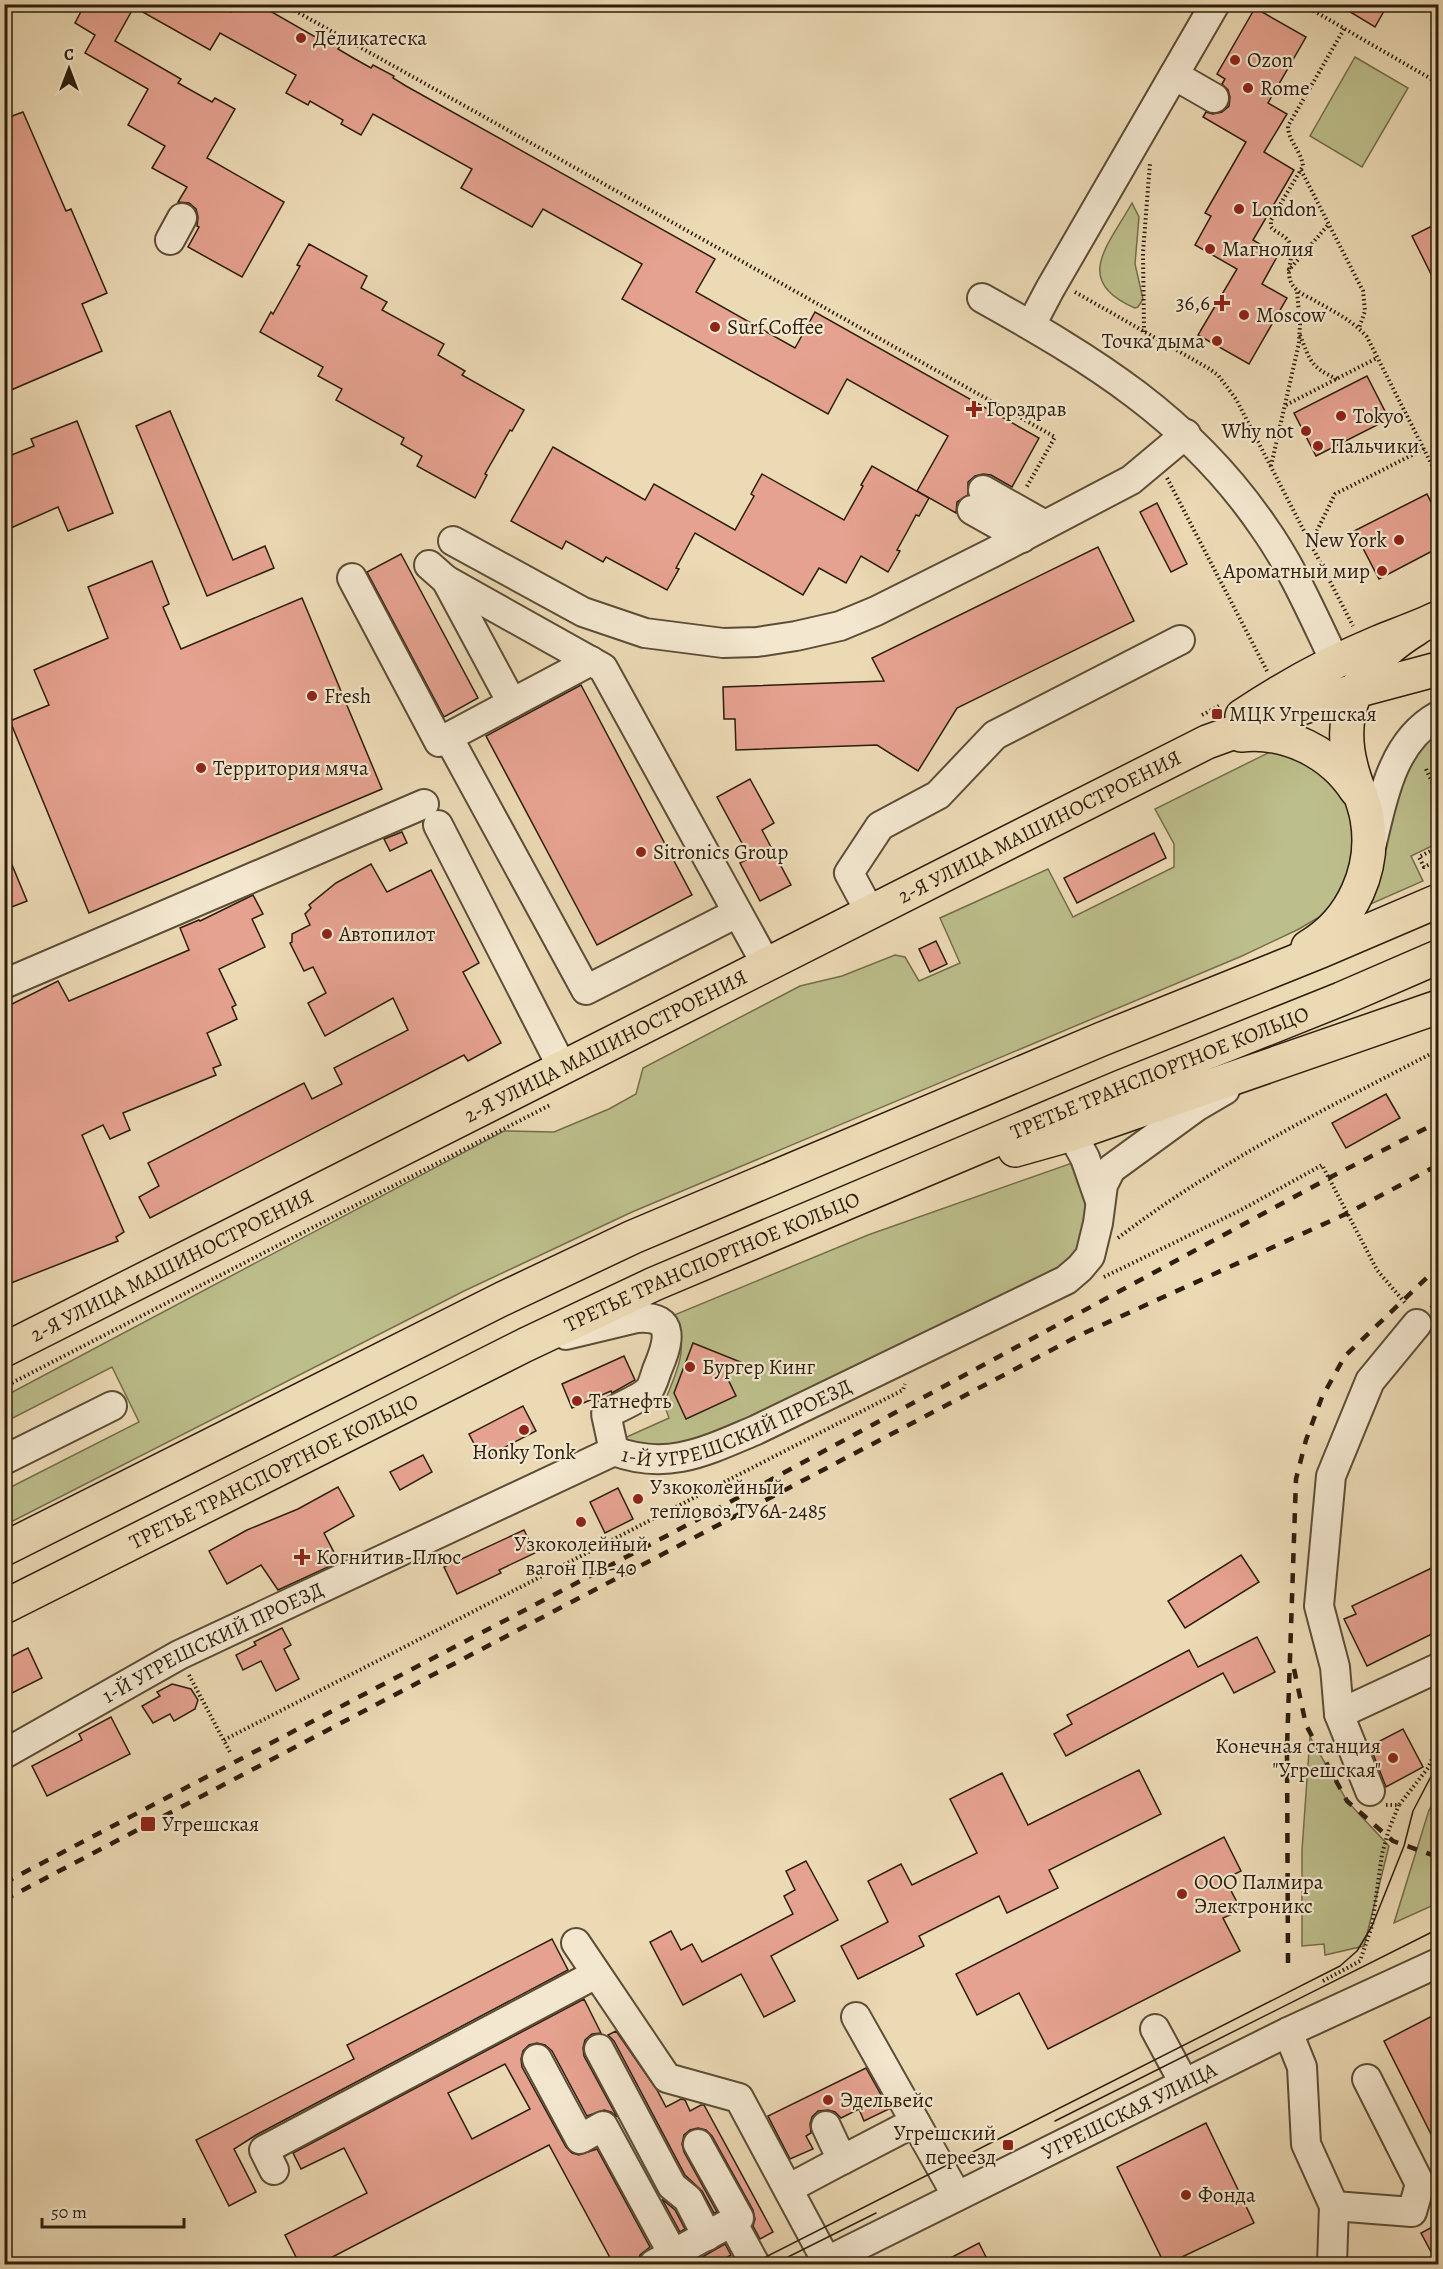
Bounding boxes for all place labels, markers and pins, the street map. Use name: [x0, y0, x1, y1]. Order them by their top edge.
place label: Деликатеска: [313, 24, 427, 52]
marker: Деликатеска: [294, 31, 308, 45]
place label: Ozon: [1247, 46, 1293, 74]
marker: Ozon: [1228, 53, 1242, 67]
place label: Rome: [1260, 74, 1310, 102]
marker: Rome: [1241, 81, 1255, 95]
place label: London: [1251, 195, 1317, 223]
marker: London: [1232, 202, 1246, 216]
place label: Магнолия: [1222, 235, 1314, 263]
marker: Магнолия: [1203, 242, 1217, 256]
place label: 36,6: [1176, 289, 1210, 317]
marker: 36,6: [1215, 296, 1229, 310]
place label: Moscow: [1256, 301, 1326, 329]
marker: Moscow: [1237, 308, 1251, 322]
place label: Surf Coffee: [727, 313, 823, 341]
marker: Surf Coffee: [708, 320, 722, 334]
place label: Точка дыма: [1102, 327, 1205, 355]
marker: Точка дыма: [1210, 334, 1224, 348]
place label: Горздрав: [986, 395, 1067, 423]
marker: Горздрав: [967, 402, 981, 416]
place label: Tokyo: [1353, 402, 1404, 430]
marker: Tokyo: [1334, 409, 1348, 423]
place label: Why not: [1220, 417, 1294, 445]
marker: Why not: [1299, 424, 1313, 438]
place label: Пальчики: [1330, 432, 1419, 460]
marker: Пальчики: [1311, 439, 1325, 453]
place label: New York: [1305, 526, 1388, 554]
marker: New York: [1392, 533, 1406, 547]
place label: Ароматный мир: [1222, 557, 1370, 585]
marker: Ароматный мир: [1375, 564, 1389, 578]
place label: Fresh: [324, 682, 371, 710]
marker: Fresh: [305, 689, 319, 703]
place label: МЦК Угрешская: [1229, 700, 1377, 728]
marker: МЦК Угрешская: [1210, 707, 1224, 721]
place label: Территория мяча: [213, 754, 369, 782]
marker: Территория мяча: [194, 761, 208, 775]
place label: Sitronics Group: [653, 838, 788, 866]
marker: Sitronics Group: [634, 845, 648, 859]
place label: Автопилот: [338, 920, 435, 948]
marker: Автопилот: [320, 927, 334, 941]
place label: Бургер Кинг: [702, 1353, 816, 1381]
marker: Бургер Кинг: [683, 1360, 697, 1374]
place label: Татнефть: [589, 1387, 672, 1415]
marker: Татнефть: [570, 1394, 584, 1408]
marker: Honky Tonk: [517, 1423, 531, 1437]
place label: Honky Tonk: [472, 1438, 577, 1466]
place label: Узкоколейный тепловоз ТУ6А-2485: [650, 1473, 827, 1525]
marker: Узкоколейный тепловоз ТУ6А-2485: [631, 1492, 645, 1506]
marker: Узкоколейный вагон ПВ-40: [574, 1515, 588, 1529]
place label: Узкоколейный вагон ПВ-40: [514, 1530, 648, 1582]
place label: Когнитив-Плюс: [316, 1543, 461, 1571]
marker: Когнитив-Плюс: [293, 1548, 311, 1566]
place label: Конечная станция "Угрешская": [1215, 1732, 1381, 1784]
marker: Конечная станция "Угрешская": [1386, 1751, 1400, 1765]
place label: Угрешская: [162, 1810, 259, 1838]
marker: Угрешская: [139, 1815, 157, 1833]
place label: ООО Палмира Электроникс: [1194, 1868, 1324, 1920]
marker: ООО Палмира Электроникс: [1175, 1887, 1189, 1901]
place label: Эдельвейс: [840, 2086, 933, 2114]
marker: Эдельвейс: [821, 2093, 835, 2107]
place label: Угрешский переезд: [894, 2119, 996, 2171]
marker: Угрешский переезд: [1001, 2138, 1015, 2152]
place label: Фонда: [1198, 2181, 1256, 2209]
marker: Фонда: [1179, 2188, 1193, 2202]

